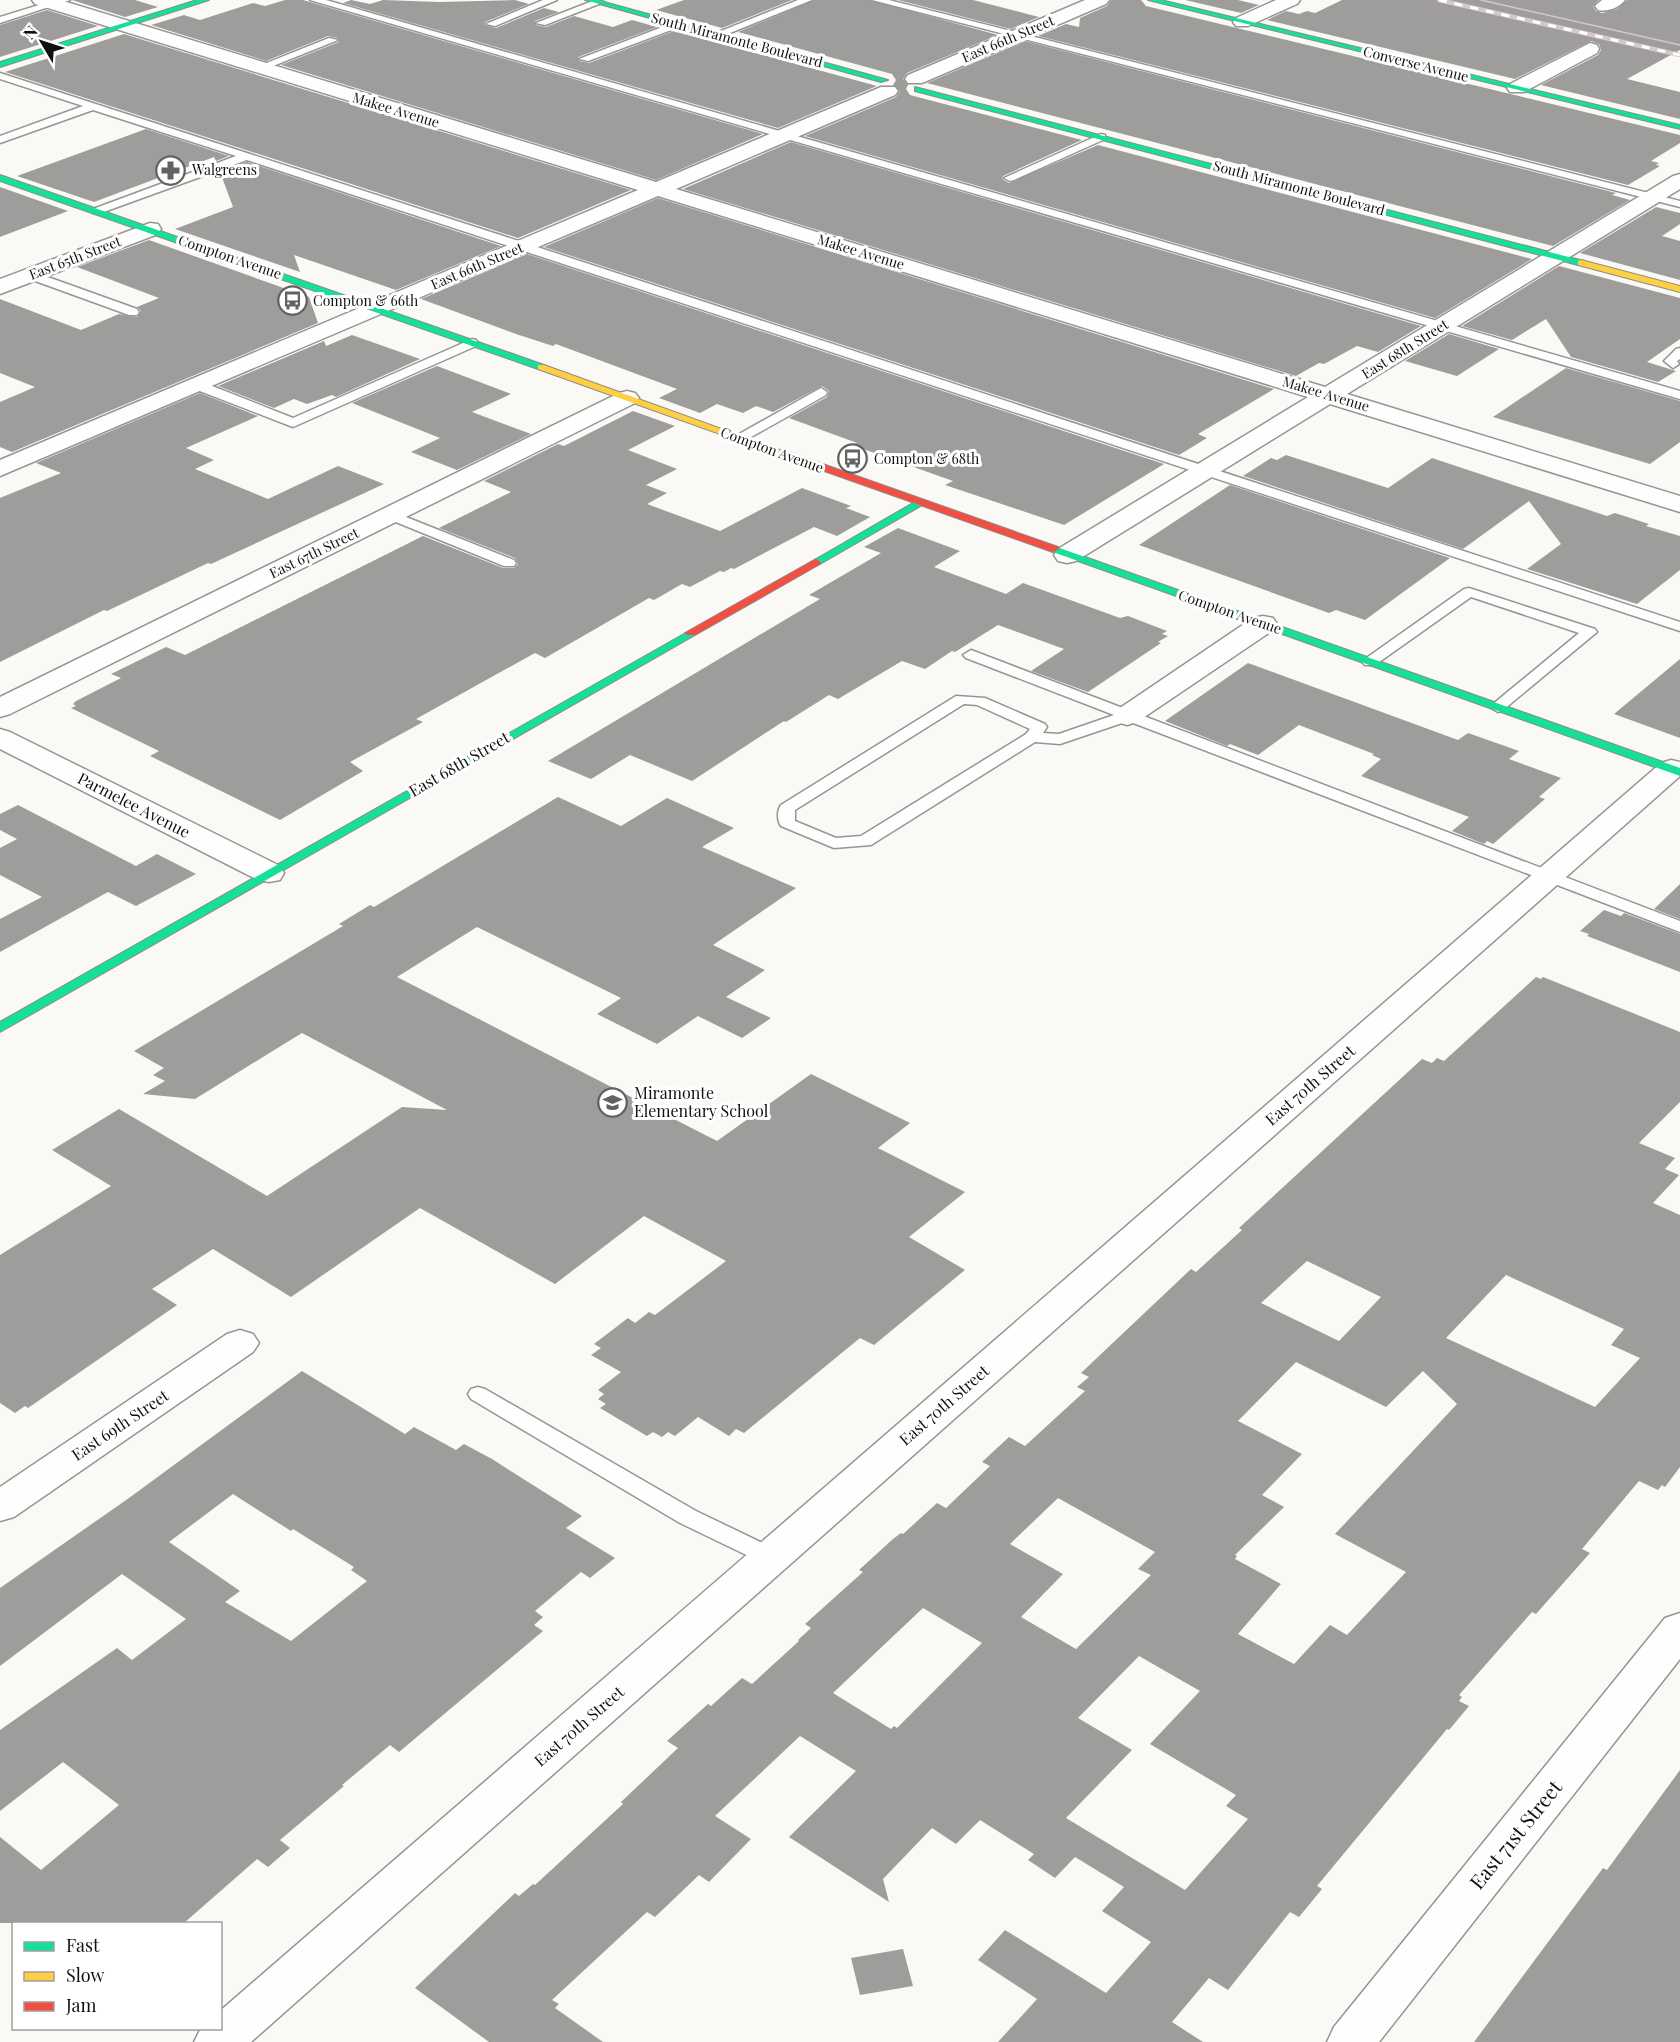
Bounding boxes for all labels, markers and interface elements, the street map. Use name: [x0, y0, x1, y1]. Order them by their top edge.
street label: South Miramonte Boulevard: [649, 7, 825, 72]
street label: East 66th Street: [959, 10, 1058, 67]
north arrow: [12, 12, 72, 72]
text: N: [18, 21, 42, 43]
street label: Converse Avenue: [1361, 41, 1471, 86]
street label: Makee Avenue: [350, 87, 442, 132]
pharmacy icon: Walgreens: [155, 154, 187, 186]
street label: South Miramonte Boulevard: [1211, 155, 1387, 220]
place label: Walgreens: [191, 160, 257, 179]
street label: Makee Avenue: [815, 229, 907, 274]
street label: Compton Avenue: [176, 230, 284, 283]
street label: East 65th Street: [26, 231, 125, 284]
street label: East 66th Street: [428, 237, 527, 294]
bus stop icon: Compton & 66th: [276, 285, 308, 317]
place label: Compton & 66th: [313, 291, 419, 310]
street label: East 68th Street: [1358, 314, 1453, 383]
street label: Makee Avenue: [1280, 371, 1372, 416]
street label: Compton Avenue: [718, 422, 826, 477]
bus stop icon: Compton & 68th: [837, 443, 869, 475]
place label: Compton & 68th: [874, 449, 980, 468]
street label: East 67th Street: [266, 522, 363, 582]
street label: Compton Avenue: [1176, 585, 1284, 638]
street label: East 68th Street: [405, 726, 513, 801]
street label: Parmelee Avenue: [74, 767, 194, 842]
street label: East 70th Street: [1260, 1040, 1359, 1129]
place label: Miramonte Elementary School: [634, 1082, 769, 1121]
school or university icon: Miramonte Elementary School: [597, 1086, 629, 1118]
street label: East 70th Street: [894, 1360, 993, 1449]
street label: East 69th Street: [67, 1384, 173, 1465]
street label: East 70th Street: [529, 1681, 628, 1770]
street label: East 71st Street: [1463, 1773, 1568, 1894]
legend: [12, 1922, 222, 2030]
text: Fast: [66, 1933, 100, 1957]
text: Slow: [66, 1963, 104, 1987]
text: Jam: [65, 1993, 96, 2017]

